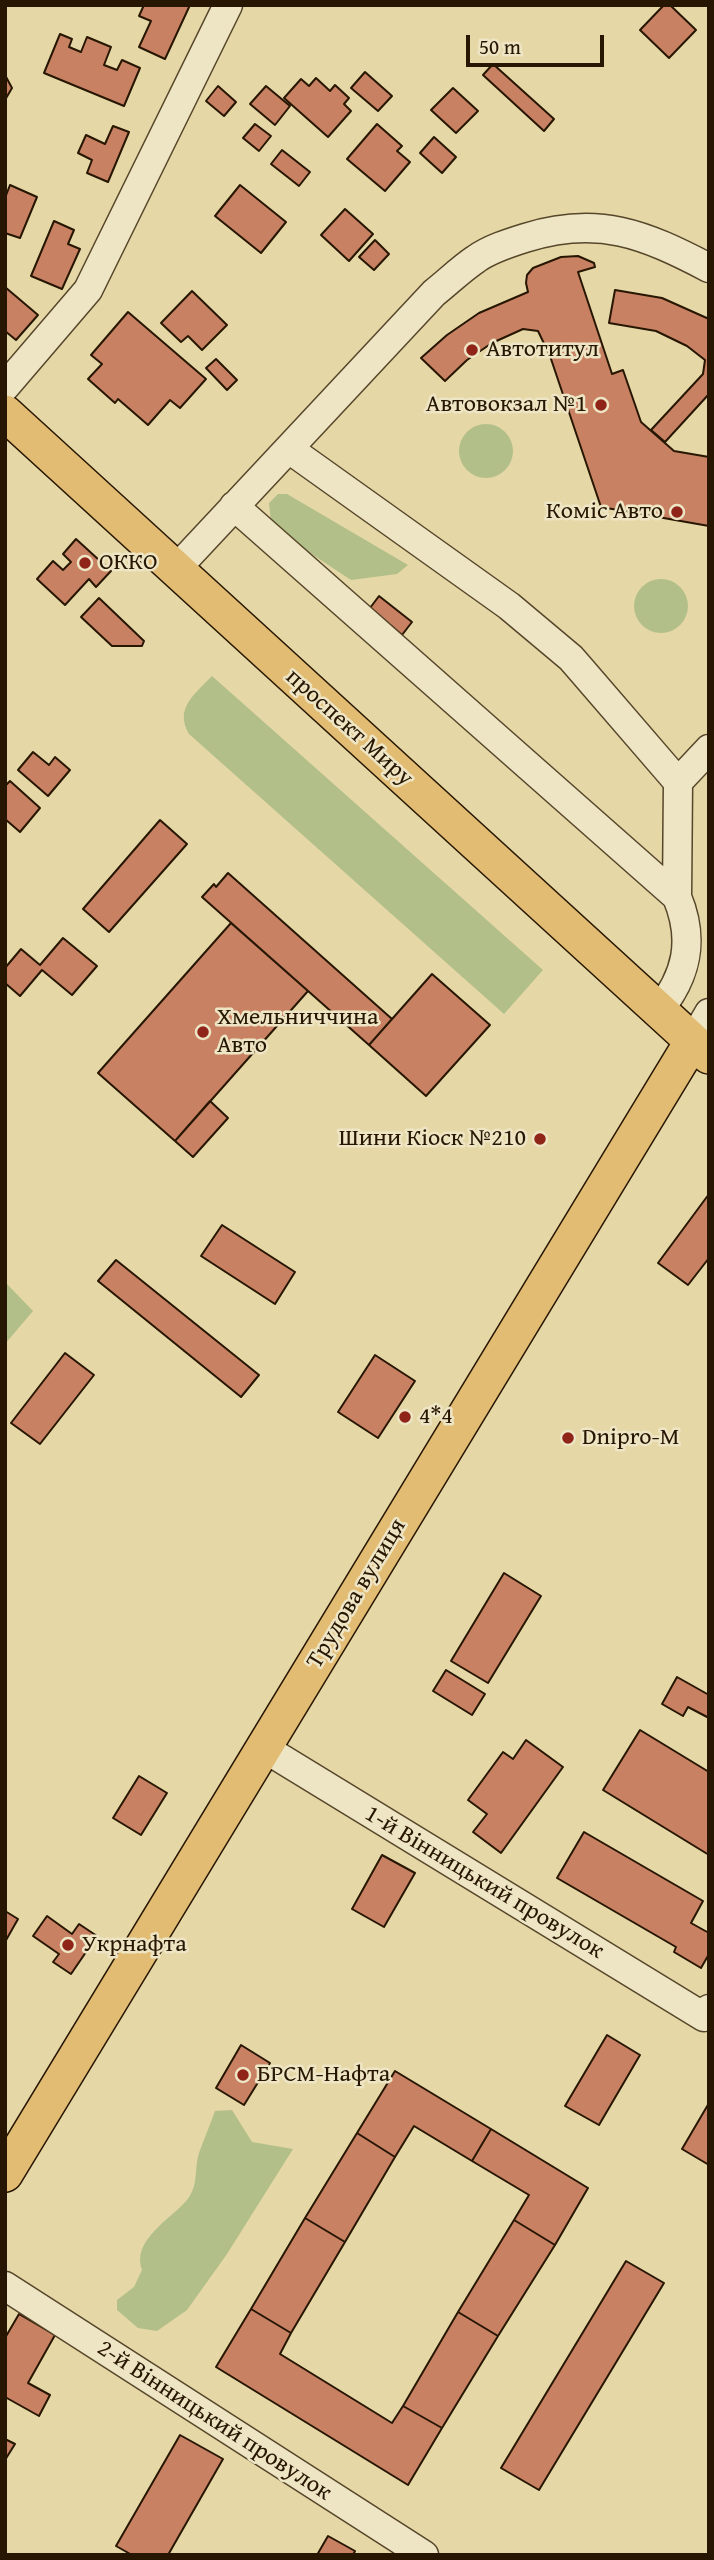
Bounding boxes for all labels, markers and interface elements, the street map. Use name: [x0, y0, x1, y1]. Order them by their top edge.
scale bar: [469, 21, 607, 65]
text: 50 m: [479, 31, 521, 62]
place label: Автотитул: [486, 336, 599, 364]
marker: Автотитул: [464, 342, 480, 358]
place label: Автовокзал №1: [426, 391, 587, 419]
marker: Автовокзал №1: [593, 397, 609, 413]
place label: Коміс Авто: [546, 498, 663, 526]
marker: Коміс Авто: [669, 504, 685, 520]
place label: ОККО: [99, 549, 158, 577]
marker: ОККО: [77, 555, 93, 571]
street label: проспект Миру: [279, 663, 419, 793]
place label: Хмельниччина Авто: [217, 1004, 378, 1060]
marker: Хмельниччина Авто: [195, 1024, 211, 1040]
place label: Шини Кіоск №210: [339, 1125, 526, 1153]
marker: Шини Кіоск №210: [532, 1131, 548, 1147]
place label: 4*4: [419, 1403, 453, 1431]
marker: 4*4: [397, 1409, 413, 1425]
place label: Dnipro-M: [582, 1424, 679, 1452]
marker: Dnipro-M: [560, 1430, 576, 1446]
street label: Трудова вулиця: [301, 1514, 413, 1674]
street label: 1-й Вінницький провулок: [359, 1800, 609, 1966]
place label: Укрнафта: [82, 1931, 187, 1959]
marker: Укрнафта: [60, 1937, 76, 1953]
place label: БРСМ-Нафта: [257, 2061, 390, 2089]
marker: БРСМ-Нафта: [235, 2067, 251, 2083]
street label: 2-й Вінницький провулок: [91, 2334, 337, 2508]

